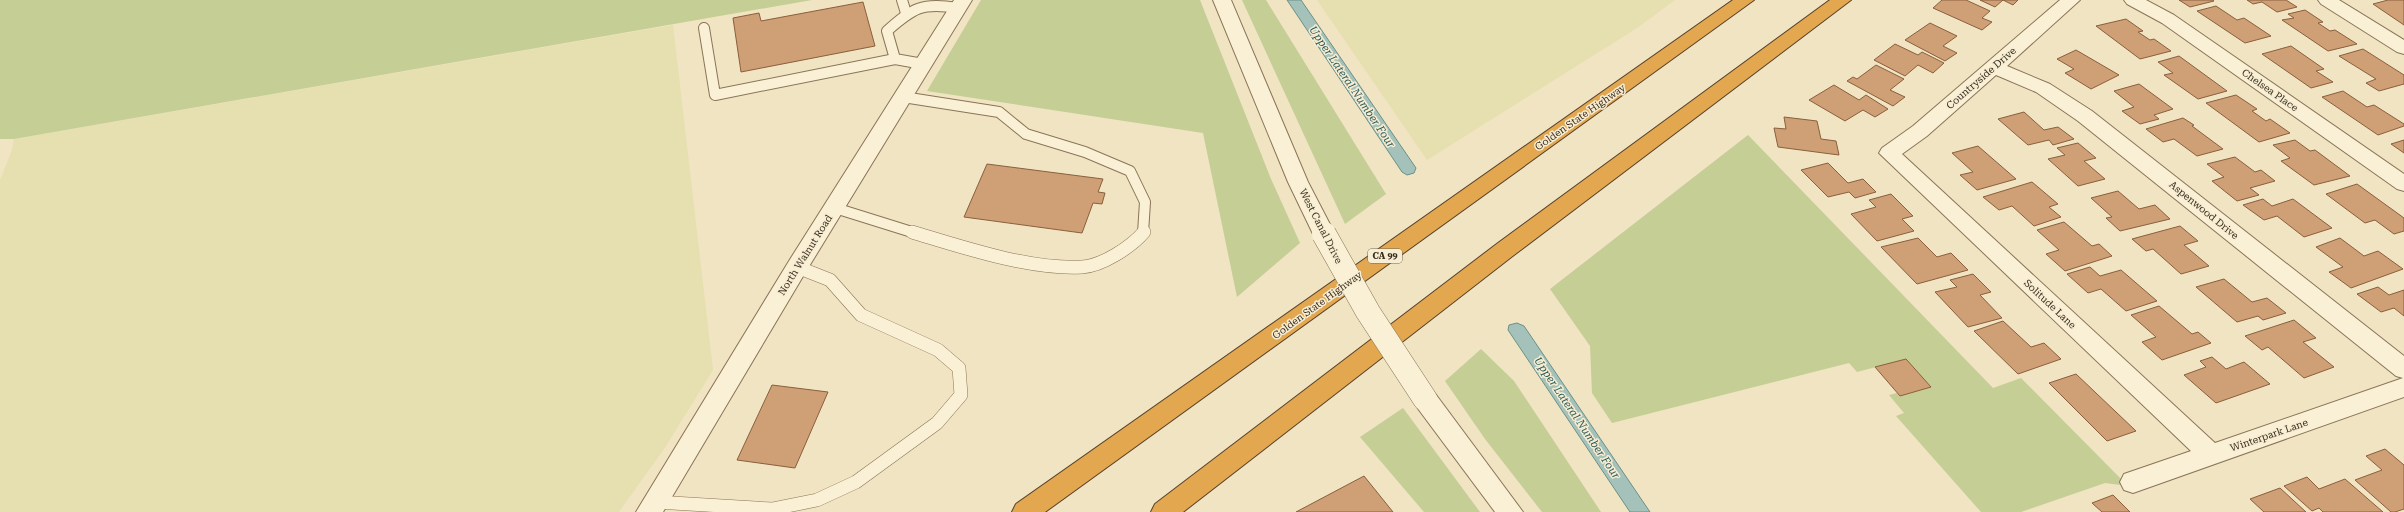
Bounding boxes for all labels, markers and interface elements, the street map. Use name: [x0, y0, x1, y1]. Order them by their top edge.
water label: Upper Lateral Number Four: [1306, 24, 1398, 151]
street label: Countryside Drive: [1944, 45, 2018, 111]
street label: Chelsea Place: [2240, 67, 2301, 114]
street label: Golden State Highway: [1533, 82, 1627, 152]
street label: Aspenwood Drive: [2167, 179, 2241, 242]
street label: West Canal Drive: [1297, 187, 1345, 266]
street label: North Walnut Road: [776, 212, 835, 297]
road number: CA 99: [1368, 249, 1402, 263]
street label: Golden State Highway: [1270, 269, 1364, 341]
street label: Solitude Lane: [2022, 277, 2079, 331]
water label: Upper Lateral Number Four: [1531, 355, 1623, 482]
street label: Winterpark Lane: [2229, 416, 2310, 453]

